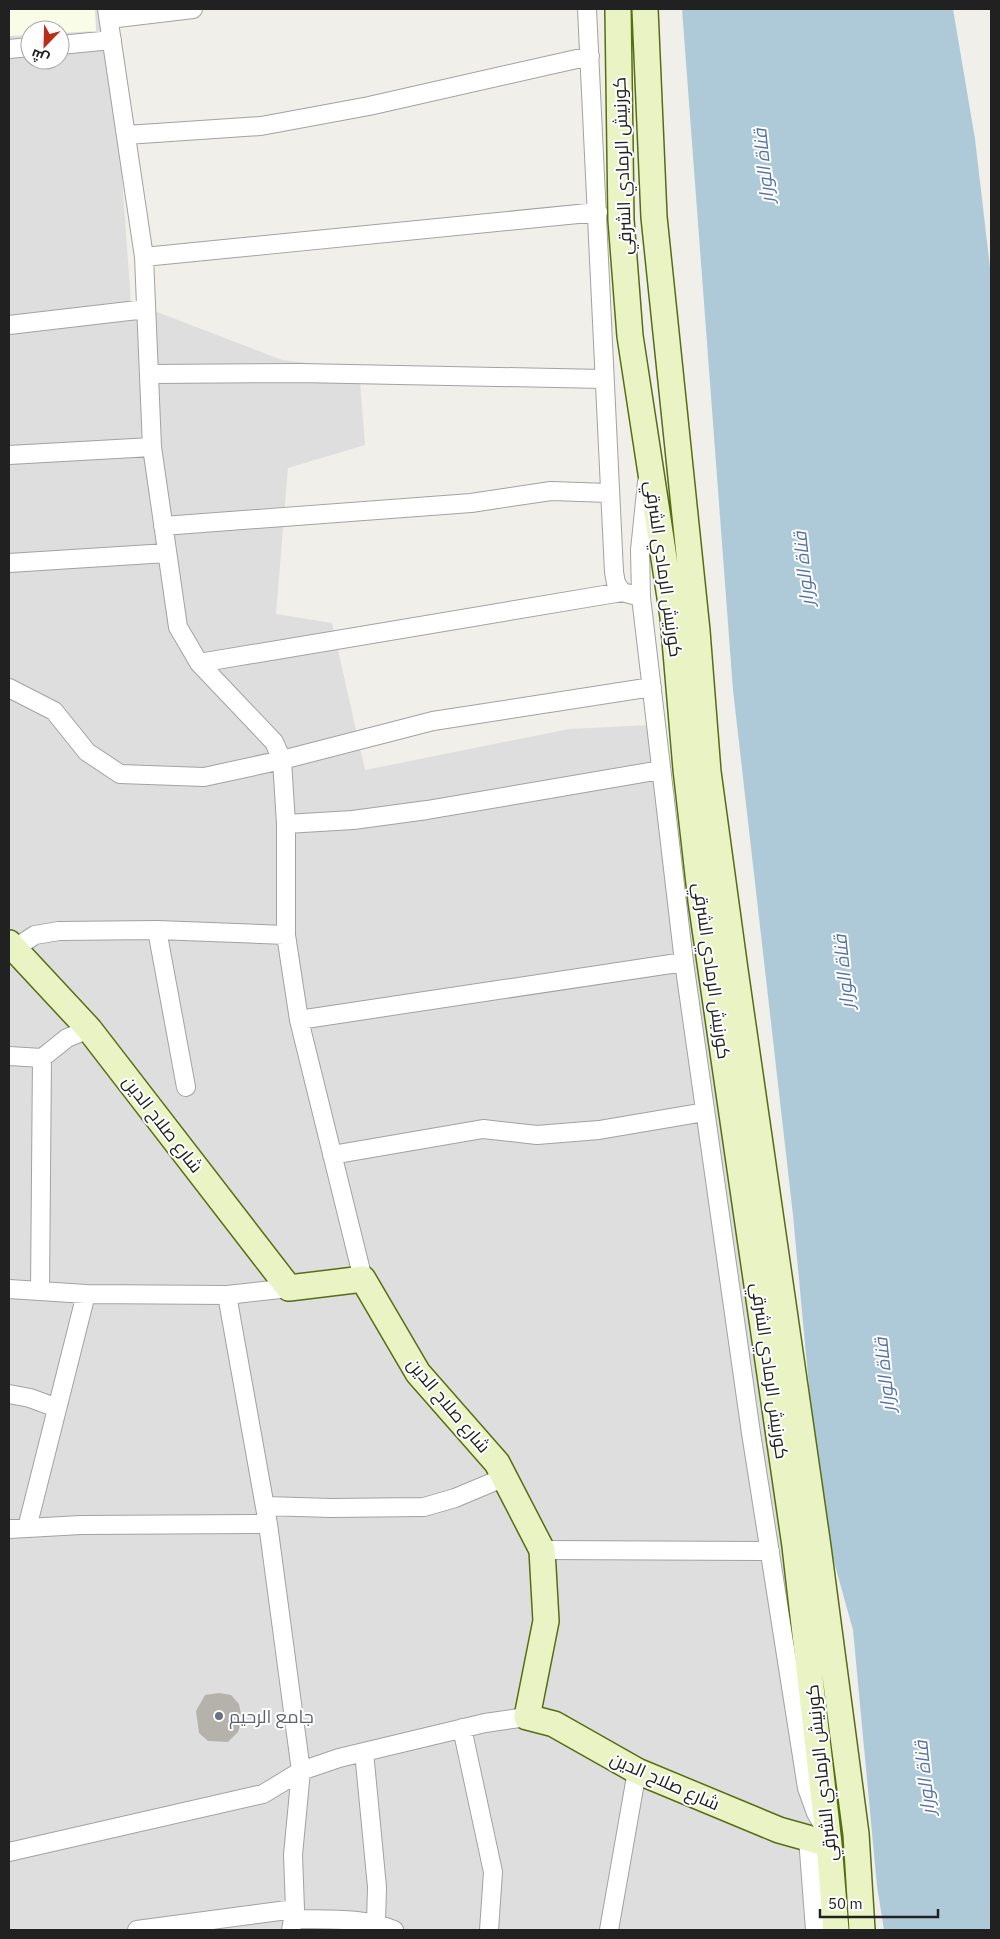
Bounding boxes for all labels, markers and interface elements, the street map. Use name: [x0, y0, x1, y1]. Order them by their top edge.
north arrow: [20, 20, 70, 70]
text: ش: [28, 45, 52, 69]
street label: كورنيش الرمادي الشرقي: [607, 77, 640, 255]
water label: قناة الورار: [747, 126, 779, 206]
street label: كورنيش الرمادي الشرقي: [637, 479, 688, 659]
water label: قناة الورار: [787, 529, 819, 609]
street label: كورنيش الرمادي الشرقي: [685, 881, 736, 1061]
water label: قناة الورار: [827, 932, 859, 1012]
street label: شارع صلاح الدين: [117, 1071, 208, 1178]
street label: كورنيش الرمادي الشرقي: [743, 1281, 794, 1461]
water label: قناة الورار: [868, 1335, 900, 1415]
street label: شارع صلاح الدين: [402, 1353, 496, 1458]
street label: كورنيش الرمادي الشرقي: [800, 1683, 845, 1863]
place label: جامع الرحيم: [229, 1705, 314, 1729]
marker: جامع الرحيم: [213, 1710, 225, 1722]
water label: قناة الورار: [908, 1738, 940, 1818]
street label: شارع صلاح الدين: [606, 1747, 723, 1816]
scale bar: [820, 1886, 938, 1918]
text: 50 m: [828, 1894, 863, 1913]

